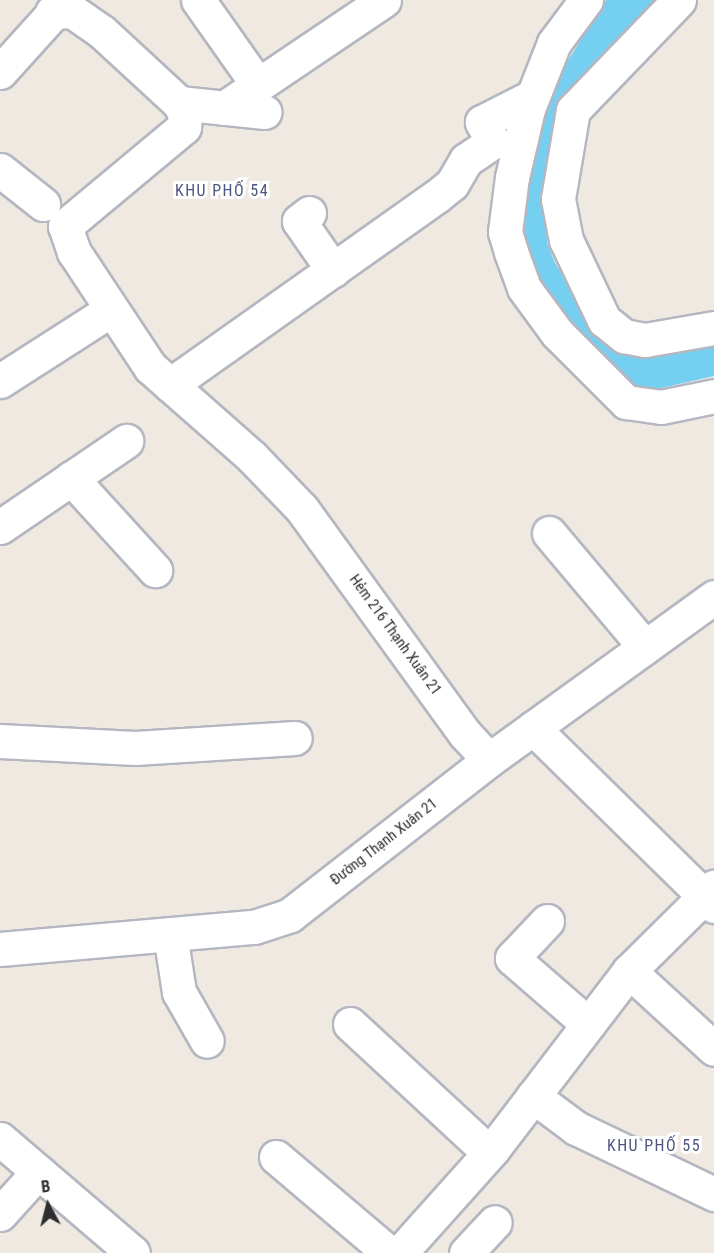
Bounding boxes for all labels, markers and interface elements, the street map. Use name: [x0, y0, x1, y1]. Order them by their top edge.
district label: KHU PHỐ 54: [175, 181, 269, 201]
street label: Hẻm 216 Thạnh Xuân 21: [345, 571, 445, 699]
street label: Đường Thạnh Xuân 21: [327, 795, 441, 889]
district label: KHU PHỐ 55: [607, 1136, 701, 1156]
north arrow: [18, 1175, 78, 1235]
text: B: [40, 1177, 51, 1197]

